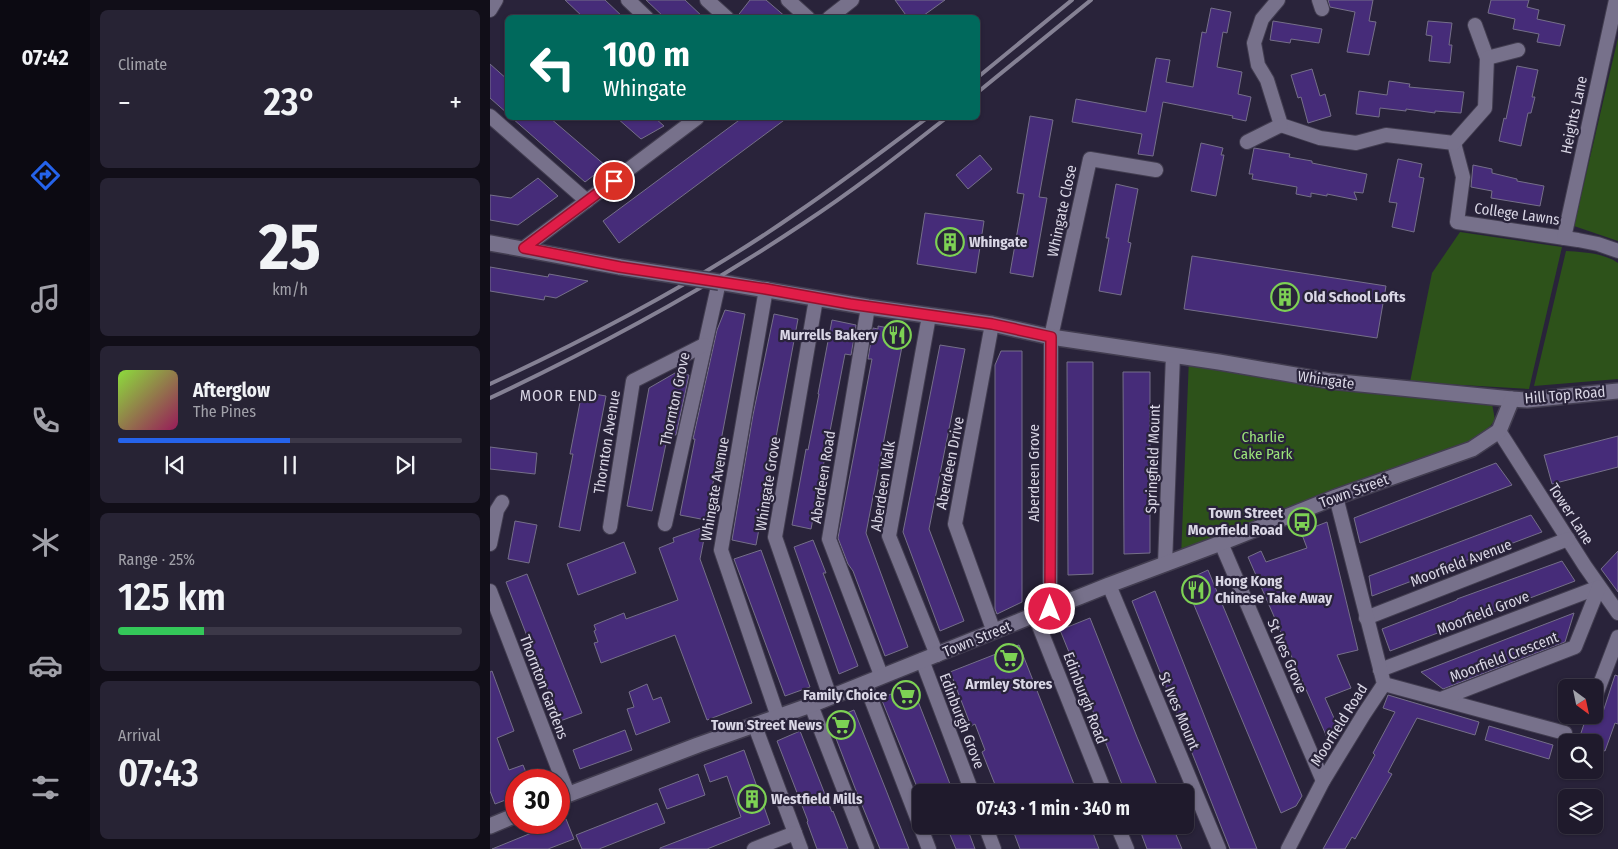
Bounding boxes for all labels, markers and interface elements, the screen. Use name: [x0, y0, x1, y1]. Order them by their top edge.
text: 100 m: [603, 33, 690, 75]
icon: left: [520, 35, 585, 100]
text: 07:42: [21, 44, 69, 71]
text: Climate: [118, 55, 167, 74]
street label: Heights Lane: [1557, 74, 1591, 156]
text: Whingate: [603, 75, 687, 102]
text: 23°: [263, 79, 316, 125]
text: −: [118, 86, 131, 119]
text: +: [449, 86, 462, 119]
icon: directions: [28, 158, 63, 193]
pin: [593, 160, 635, 202]
street label: Whingate Close: [1043, 163, 1081, 259]
icon: arrive: [600, 167, 628, 195]
street label: College Lawns: [1473, 199, 1561, 229]
text: 25: [259, 208, 321, 286]
building icon: Whingate: [935, 227, 965, 257]
place label: Whingate: [969, 233, 1028, 251]
text: km/h: [272, 280, 308, 299]
icon: music: [28, 281, 63, 316]
building icon: Old School Lofts: [1270, 282, 1300, 312]
place label: Old School Lofts: [1304, 288, 1406, 306]
restaurant icon: Murrells Bakery: [882, 320, 912, 350]
place label: Murrells Bakery: [780, 326, 879, 344]
street label: Thornton Grove: [656, 351, 694, 447]
street label: Whingate: [1297, 367, 1355, 393]
text: Afterglow: [193, 379, 270, 402]
street label: Hill Top Road: [1524, 383, 1606, 407]
district label: MOOR END: [520, 386, 598, 405]
street label: Thornton Avenue: [590, 389, 624, 495]
text: The Pines: [193, 402, 256, 421]
icon: phone: [28, 403, 63, 438]
street label: Springfield Mount: [1142, 404, 1164, 514]
street label: Aberdeen Drive: [932, 415, 968, 511]
street label: Aberdeen Grove: [1025, 424, 1043, 522]
park label: Charlie Cake Park: [1233, 428, 1293, 463]
street label: Aberdeen Road: [807, 429, 839, 525]
street label: Whingate Avenue: [697, 435, 733, 543]
street label: Whingate Grove: [752, 435, 784, 533]
street label: Aberdeen Walk: [867, 439, 899, 533]
icon: previous: [161, 451, 189, 479]
icon: pause: [276, 451, 304, 479]
icon: next: [391, 451, 419, 479]
street label: Town Street: [1317, 470, 1391, 512]
street label: Tower Lane: [1545, 480, 1597, 548]
place label: Town Street Moorfield Road: [1188, 504, 1284, 539]
bus stop icon: Town Street Moorfield Road: [1287, 507, 1317, 537]
icon: climate: [28, 525, 63, 560]
street label: Moorfield Avenue: [1408, 535, 1514, 591]
text: Range · 25%: [118, 550, 195, 569]
place label: Hong Kong Chinese Take Away: [1215, 572, 1333, 607]
text: 125 km: [118, 574, 226, 620]
restaurant icon: Hong Kong Chinese Take Away: [1181, 575, 1211, 605]
position arrow: [1023, 582, 1075, 634]
street label: Moorfield Grove: [1434, 587, 1532, 639]
street label: St Ives Grove: [1263, 616, 1311, 696]
street label: Town Street: [940, 617, 1014, 661]
street label: Moorfield Crescent: [1447, 628, 1561, 686]
street label: Thornton Gardens: [516, 632, 572, 742]
supermarket icon: Armley Stores: [994, 643, 1024, 673]
icon: car: [28, 648, 63, 683]
street label: Edinburgh Road: [1059, 650, 1111, 746]
street label: St Ives Mount: [1155, 669, 1204, 753]
street label: Edinburgh Grove: [935, 671, 989, 771]
place label: Armley Stores: [965, 675, 1053, 693]
north arrow: [1558, 679, 1602, 724]
map controls: [1558, 679, 1603, 834]
supermarket icon: Family Choice: [891, 680, 921, 710]
street label: Moorfield Road: [1307, 681, 1371, 769]
place label: Family Choice: [803, 686, 887, 704]
supermarket icon: Town Street News: [826, 710, 856, 740]
place label: Town Street News: [711, 716, 822, 734]
text: Arrival: [118, 726, 160, 745]
button: search: [1558, 734, 1603, 779]
text: 07:43: [118, 750, 199, 796]
speed limit sign: 30: [505, 769, 570, 834]
icon: filters: [28, 770, 63, 805]
building icon: Westfield Mills: [737, 784, 767, 814]
button: layers: [1558, 789, 1603, 834]
place label: Westfield Mills: [771, 790, 863, 808]
text: 07:43 · 1 min · 340 m: [976, 797, 1130, 820]

